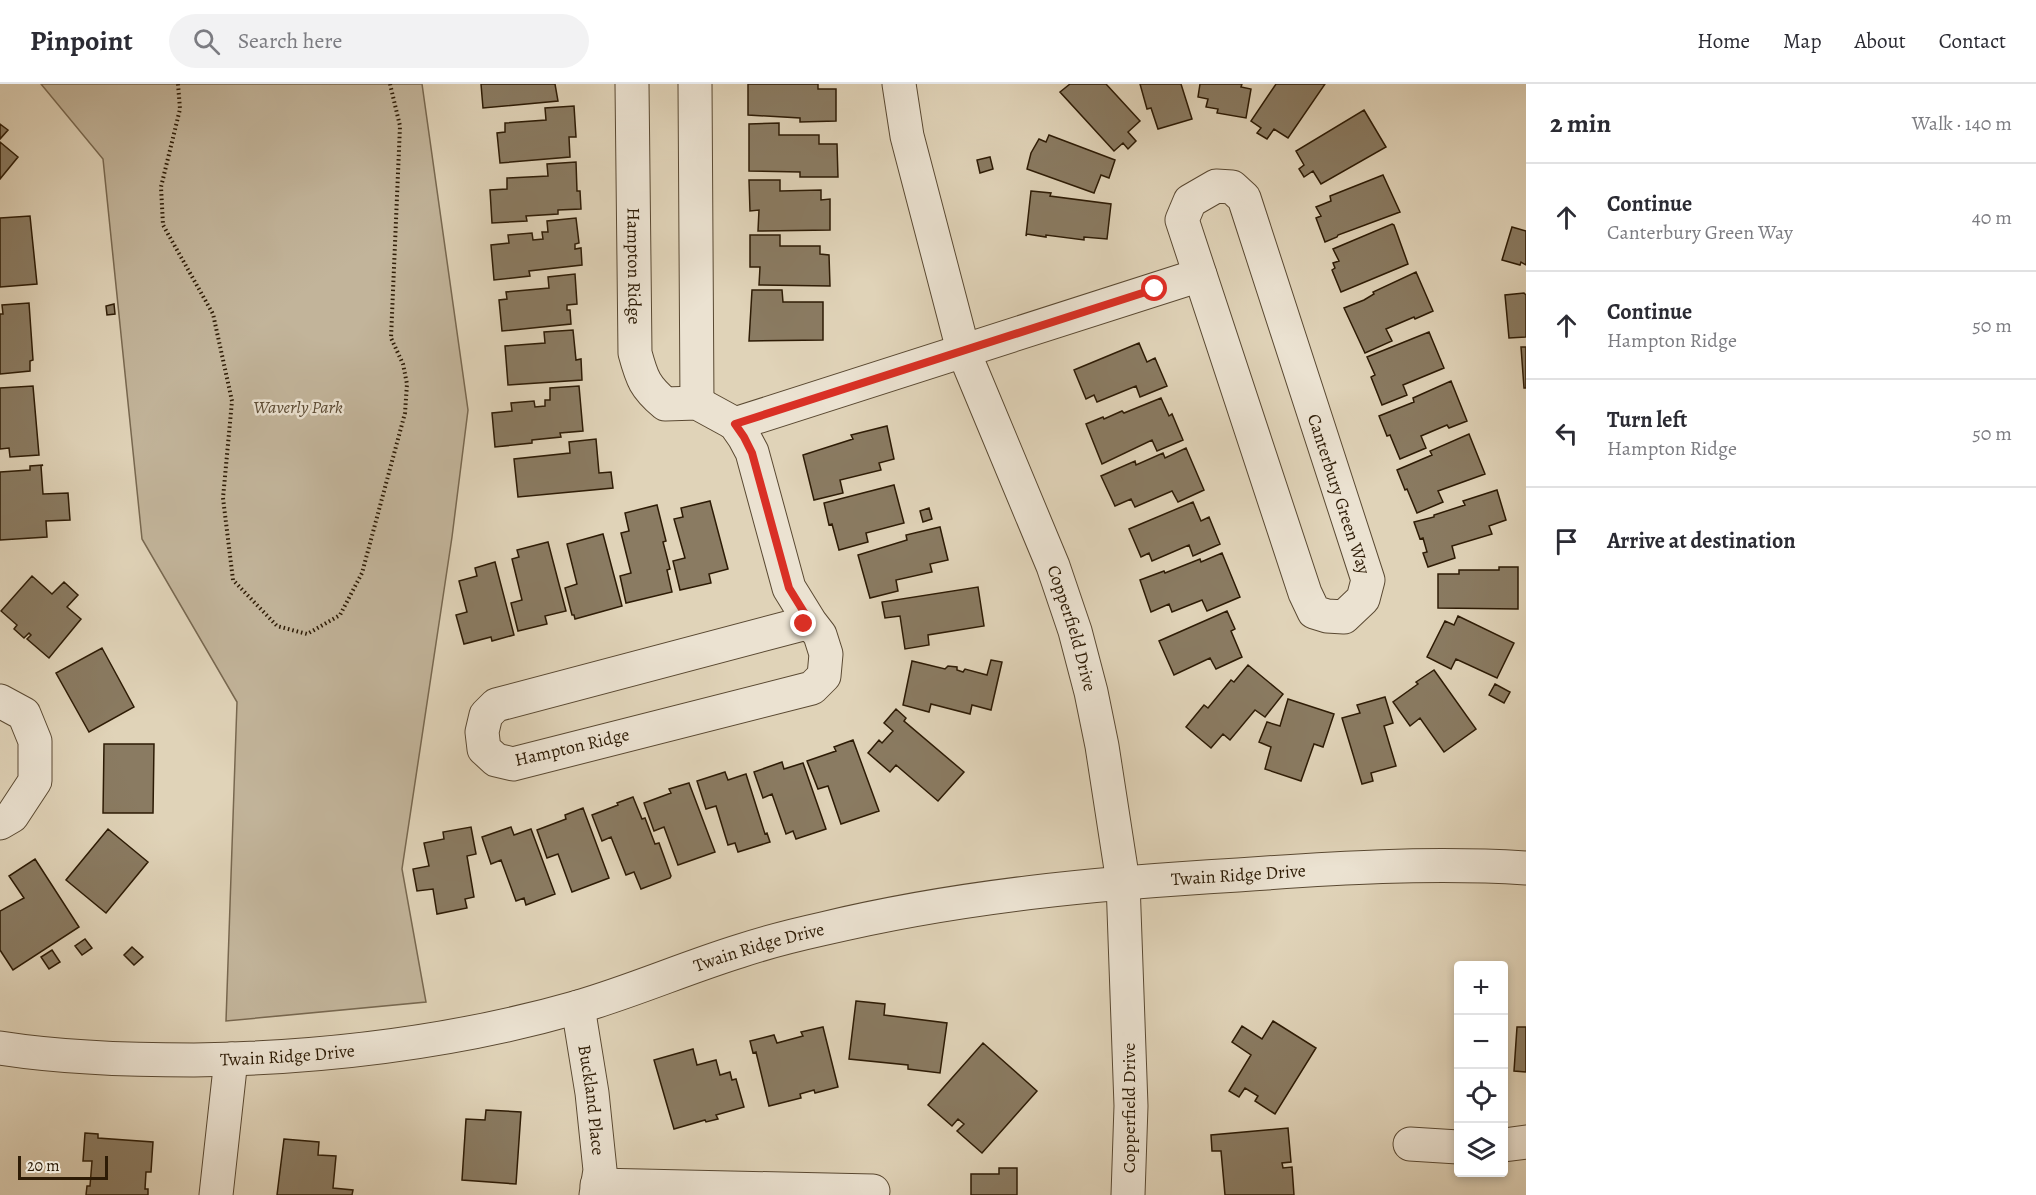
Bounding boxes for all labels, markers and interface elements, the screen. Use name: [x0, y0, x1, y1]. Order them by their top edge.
search box: [169, 14, 589, 68]
text: Pinpoint: [30, 22, 133, 60]
icon: search: [190, 25, 223, 58]
text: Search here: [238, 26, 342, 56]
text: Home: [1697, 27, 1750, 55]
text: Map: [1783, 27, 1821, 55]
text: About: [1854, 27, 1906, 55]
text: Contact: [1939, 27, 2006, 55]
text: 2 min: [1550, 106, 1611, 141]
text: Walk · 140 m: [1912, 110, 2012, 137]
text: Continue: [1607, 189, 1692, 219]
icon: ahead: [1550, 201, 1583, 234]
text: 40 m: [1972, 204, 2012, 231]
street label: Hampton Ridge: [621, 207, 647, 325]
text: Canterbury Green Way: [1607, 219, 1793, 246]
route start: [1141, 275, 1167, 301]
text: Continue: [1607, 297, 1692, 327]
icon: ahead: [1550, 309, 1583, 342]
text: 50 m: [1972, 312, 2012, 339]
text: Hampton Ridge: [1607, 327, 1737, 354]
park label: Waverly Park: [253, 395, 343, 419]
text: Turn left: [1607, 405, 1687, 435]
street label: Canterbury Green Way: [1302, 411, 1377, 578]
icon: left: [1550, 417, 1583, 450]
text: 50 m: [1972, 420, 2012, 447]
text: Hampton Ridge: [1607, 435, 1737, 462]
icon: arrive: [1550, 525, 1583, 558]
text: Arrive at destination: [1607, 526, 1796, 556]
street label: Copperfield Drive: [1042, 562, 1102, 694]
route end: [790, 610, 816, 636]
street label: Hampton Ridge: [512, 722, 632, 772]
street label: Twain Ridge Drive: [1170, 858, 1306, 891]
street label: Twain Ridge Drive: [690, 917, 826, 978]
map controls: [1454, 961, 1508, 1177]
button: +: [1454, 961, 1508, 1015]
button: −: [1454, 1015, 1508, 1069]
street label: Twain Ridge Drive: [220, 1038, 356, 1071]
street label: Buckland Place: [572, 1043, 610, 1156]
street label: Copperfield Drive: [1117, 1043, 1141, 1173]
button: locate: [1454, 1069, 1508, 1123]
button: layers: [1454, 1123, 1508, 1177]
scale bar: [18, 1153, 108, 1180]
text: 20 m: [27, 1155, 60, 1177]

